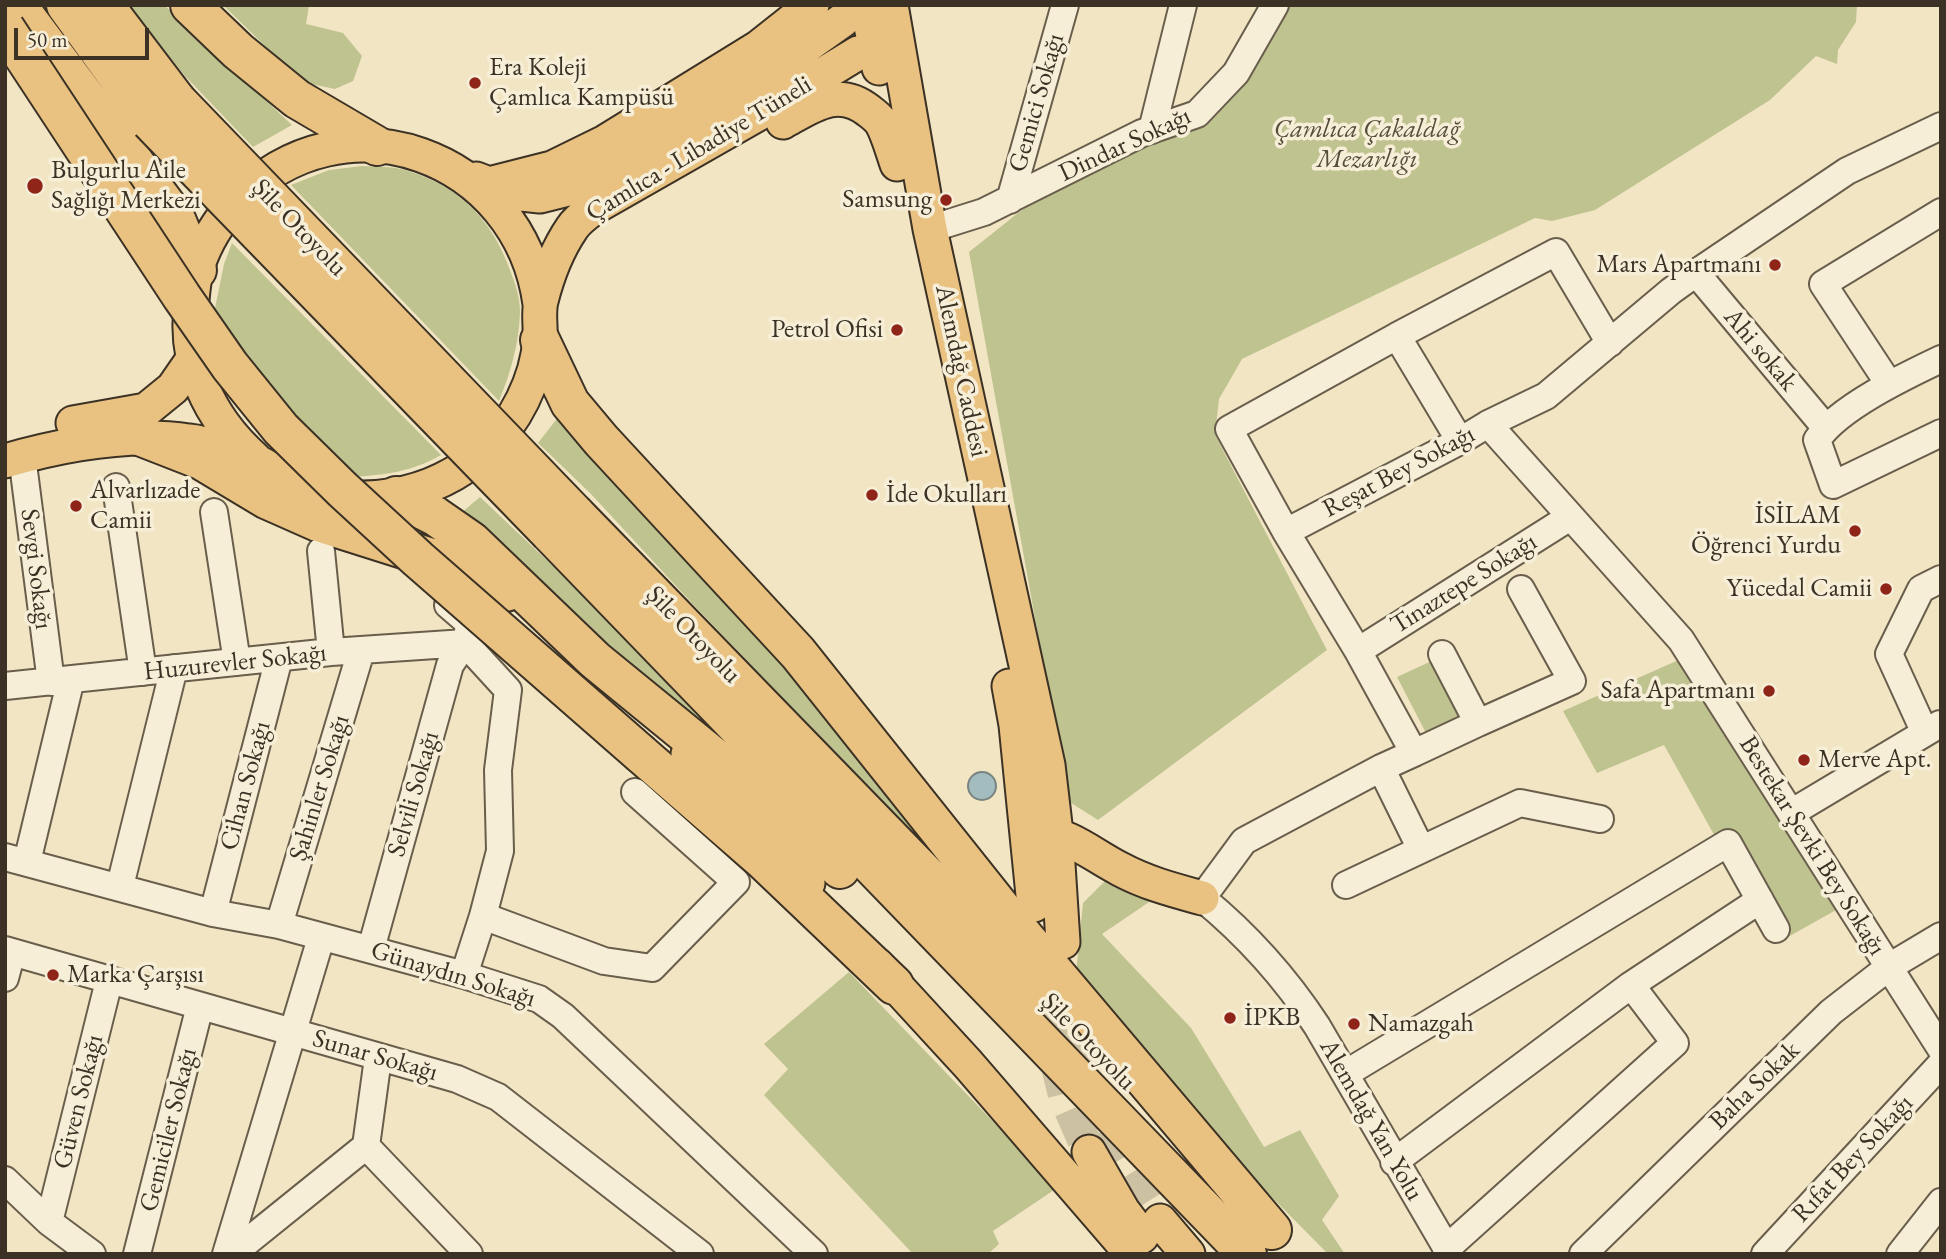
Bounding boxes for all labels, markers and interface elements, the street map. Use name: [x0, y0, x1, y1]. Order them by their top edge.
scale bar: [18, 14, 152, 58]
text: 50 m: [27, 26, 68, 53]
street label: Gemici Sokağı: [1002, 30, 1072, 176]
place label: Era Koleji Çamlıca Kampüsü: [489, 52, 674, 114]
street label: Çamlıca - Libadiye Tüneli: [580, 69, 818, 229]
marker: Era Koleji Çamlıca Kampüsü: [467, 75, 483, 91]
street label: Dindar Sokağı: [1054, 101, 1196, 189]
park label: Çamlıca Çakaldağ Mezarlığı: [1274, 114, 1460, 176]
place label: Bulgurlu Aile Sağlığı Merkezi: [51, 155, 200, 216]
street label: Şile Otoyolu: [245, 173, 353, 283]
marker: Bulgurlu Aile Sağlığı Merkezi: [25, 176, 45, 196]
place label: Samsung: [842, 184, 932, 216]
marker: Samsung: [938, 192, 954, 208]
place label: Mars Apartmanı: [1597, 249, 1761, 281]
marker: Mars Apartmanı: [1767, 257, 1783, 273]
street label: Alemdağ Caddesi: [928, 282, 994, 460]
street label: Ahi sokak: [1716, 302, 1804, 398]
place label: Petrol Ofisi: [771, 314, 883, 346]
marker: Petrol Ofisi: [889, 322, 905, 338]
street label: Reşat Bey Sokağı: [1318, 419, 1480, 525]
place label: Alvarlızade Camii: [90, 475, 200, 536]
place label: İde Okulları: [886, 479, 1007, 511]
marker: İde Okulları: [864, 487, 880, 503]
marker: Alvarlızade Camii: [68, 498, 84, 514]
place label: İSİLAM Öğrenci Yurdu: [1691, 500, 1841, 562]
street label: Sevgi Sokağı: [13, 507, 59, 631]
marker: İSİLAM Öğrenci Yurdu: [1847, 523, 1863, 539]
street label: Tınaztepe Sokağı: [1385, 527, 1543, 641]
place label: Yücedal Camii: [1727, 573, 1872, 605]
street label: Şile Otoyolu: [639, 580, 747, 690]
marker: Yücedal Camii: [1878, 581, 1894, 597]
street label: Huzurevler Sokağı: [142, 638, 328, 688]
place label: Safa Apartmanı: [1600, 675, 1755, 707]
marker: Safa Apartmanı: [1761, 683, 1777, 699]
street label: Şahinler Sokağı: [283, 711, 357, 865]
street label: Cihan Sokağı: [214, 718, 278, 854]
street label: Selvili Sokağı: [381, 728, 447, 860]
street label: Bestekar Şevki Bey Sokağı: [1732, 731, 1892, 961]
place label: Merve Apt.: [1818, 744, 1931, 776]
marker: Merve Apt.: [1796, 752, 1812, 768]
street label: Günaydın Sokağı: [367, 935, 539, 1015]
place label: Marka Çarşısı: [67, 959, 204, 991]
marker: Marka Çarşısı: [45, 967, 61, 983]
street label: Şile Otoyolu: [1034, 987, 1142, 1097]
place label: İPKB: [1244, 1002, 1300, 1034]
place label: Namazgah: [1368, 1008, 1474, 1040]
marker: İPKB: [1222, 1010, 1238, 1026]
marker: Namazgah: [1346, 1016, 1362, 1032]
street label: Sunar Sokağı: [309, 1023, 441, 1089]
street label: Güven Sokağı: [47, 1032, 111, 1172]
street label: Alemdağ Yan Yolu: [1312, 1034, 1430, 1206]
street label: Baha Sokak: [1703, 1035, 1807, 1137]
street label: Gemiciler Sokağı: [134, 1045, 204, 1215]
street label: Rıfat Bey Sokağı: [1786, 1089, 1920, 1229]

